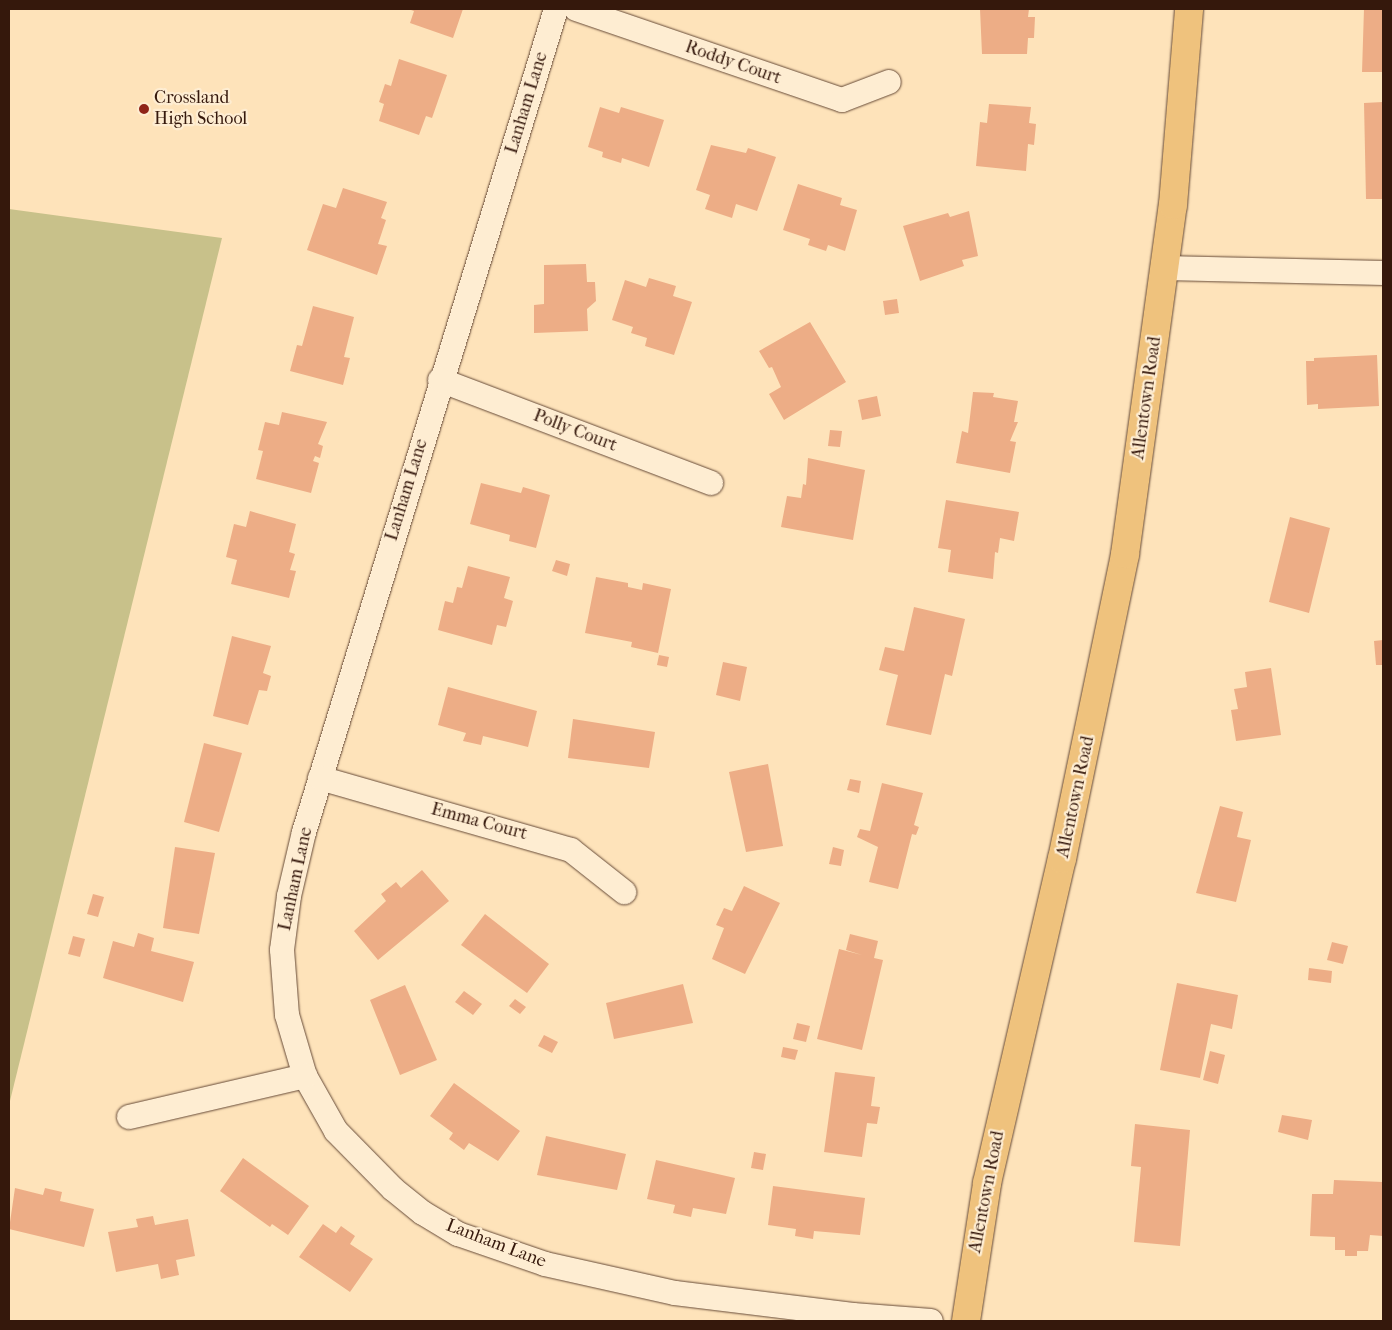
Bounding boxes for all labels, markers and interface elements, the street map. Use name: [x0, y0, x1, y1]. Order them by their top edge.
street label: Roddy Court: [682, 36, 784, 90]
street label: Lanham Lane: [501, 49, 553, 157]
place label: Crossland High School: [154, 88, 247, 130]
marker: Crossland High School: [138, 103, 150, 115]
street label: Allentown Road: [1128, 335, 1166, 461]
street label: Polly Court: [530, 405, 620, 457]
street label: Lanham Lane: [381, 436, 433, 544]
street label: Allentown Road: [1053, 734, 1099, 860]
street label: Emma Court: [429, 799, 529, 845]
street label: Lanham Lane: [274, 825, 318, 933]
street label: Allentown Road: [965, 1129, 1009, 1255]
street label: Lanham Lane: [443, 1215, 549, 1273]

